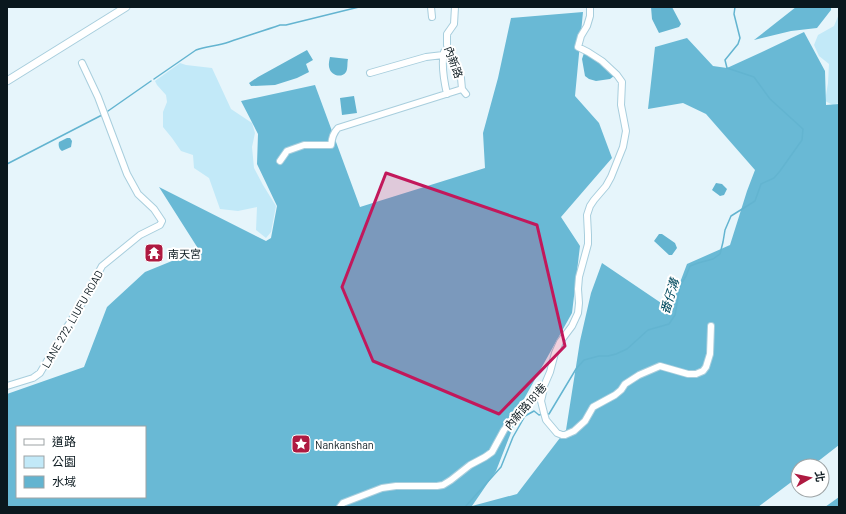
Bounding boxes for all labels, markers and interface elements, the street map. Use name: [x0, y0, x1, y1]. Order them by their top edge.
street label: 內新路: [442, 44, 466, 80]
temple icon: 南天宮: [143, 242, 165, 264]
place label: 南天宮: [168, 247, 201, 260]
street label: LANE 272, LIUFU ROAD: [39, 268, 105, 370]
water label: 番仔溝: [657, 275, 682, 315]
street label: 內新路181巷: [501, 380, 549, 432]
legend: [16, 426, 146, 498]
place icon: Nankanshan: [290, 433, 312, 455]
text: 道路: [52, 434, 76, 448]
place label: Nankanshan: [315, 438, 374, 451]
text: 公園: [52, 454, 76, 468]
north arrow: [790, 458, 830, 498]
text: 北: [813, 470, 828, 483]
text: 水域: [52, 474, 76, 488]

